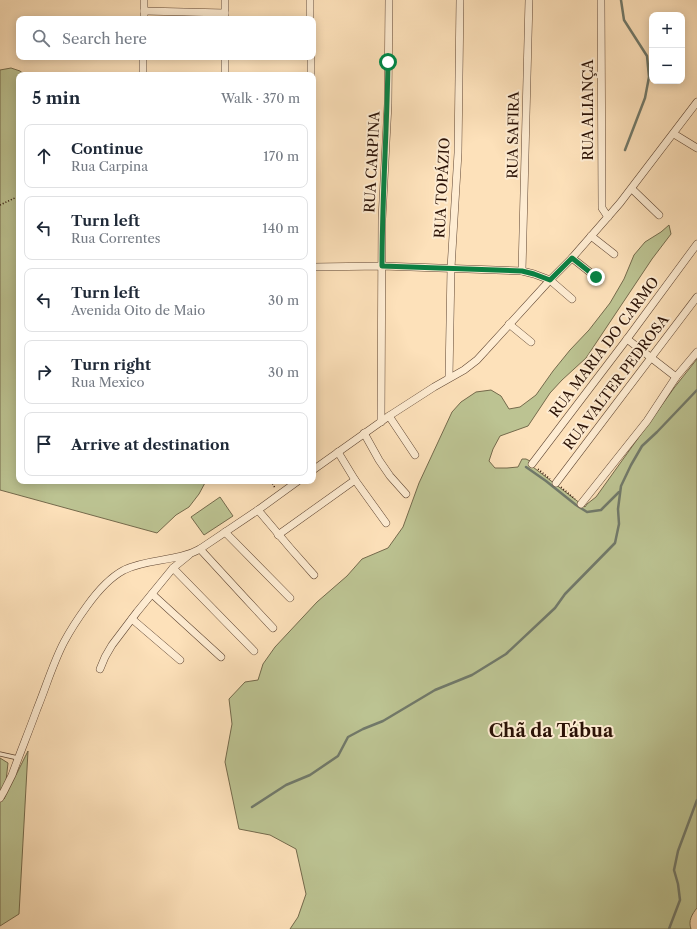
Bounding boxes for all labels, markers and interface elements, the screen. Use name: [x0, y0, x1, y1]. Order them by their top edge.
map controls: [649, 12, 685, 84]
button: +: [649, 12, 685, 48]
search box: [16, 16, 316, 60]
icon: search: [30, 27, 52, 49]
text: Search here: [62, 29, 147, 48]
button: −: [649, 48, 685, 84]
route start: [379, 53, 397, 71]
street label: RUA ALIANÇA: [579, 59, 597, 161]
text: 5 min: [32, 88, 80, 108]
text: Walk · 370 m: [221, 90, 300, 106]
street label: RUA SAFIRA: [503, 91, 523, 179]
street label: RUA CARPINA: [360, 110, 384, 213]
street label: RUA TOPÁZIO: [430, 137, 454, 239]
text: Continue: [71, 139, 143, 158]
icon: ahead: [33, 145, 55, 167]
text: 170 m: [263, 148, 299, 164]
text: Rua Carpina: [71, 158, 148, 174]
text: Turn left: [71, 211, 140, 230]
icon: left: [33, 217, 55, 239]
text: 140 m: [262, 220, 299, 236]
text: Rua Correntes: [71, 230, 160, 246]
route end: [587, 268, 605, 286]
street label: RUA MARIA DO CARMO: [545, 273, 663, 421]
text: Turn left: [71, 283, 140, 302]
icon: left: [33, 289, 55, 311]
text: 30 m: [268, 292, 299, 308]
text: Avenida Oito de Maio: [71, 302, 205, 318]
street label: RUA VALTER PEDROSA: [559, 310, 673, 453]
text: Turn right: [71, 355, 151, 374]
icon: right: [33, 361, 55, 383]
text: 30 m: [268, 364, 299, 380]
text: Rua Mexico: [71, 374, 145, 390]
icon: arrive: [33, 433, 55, 455]
text: Arrive at destination: [71, 435, 230, 454]
district label: Chã da Tábua: [489, 720, 614, 742]

